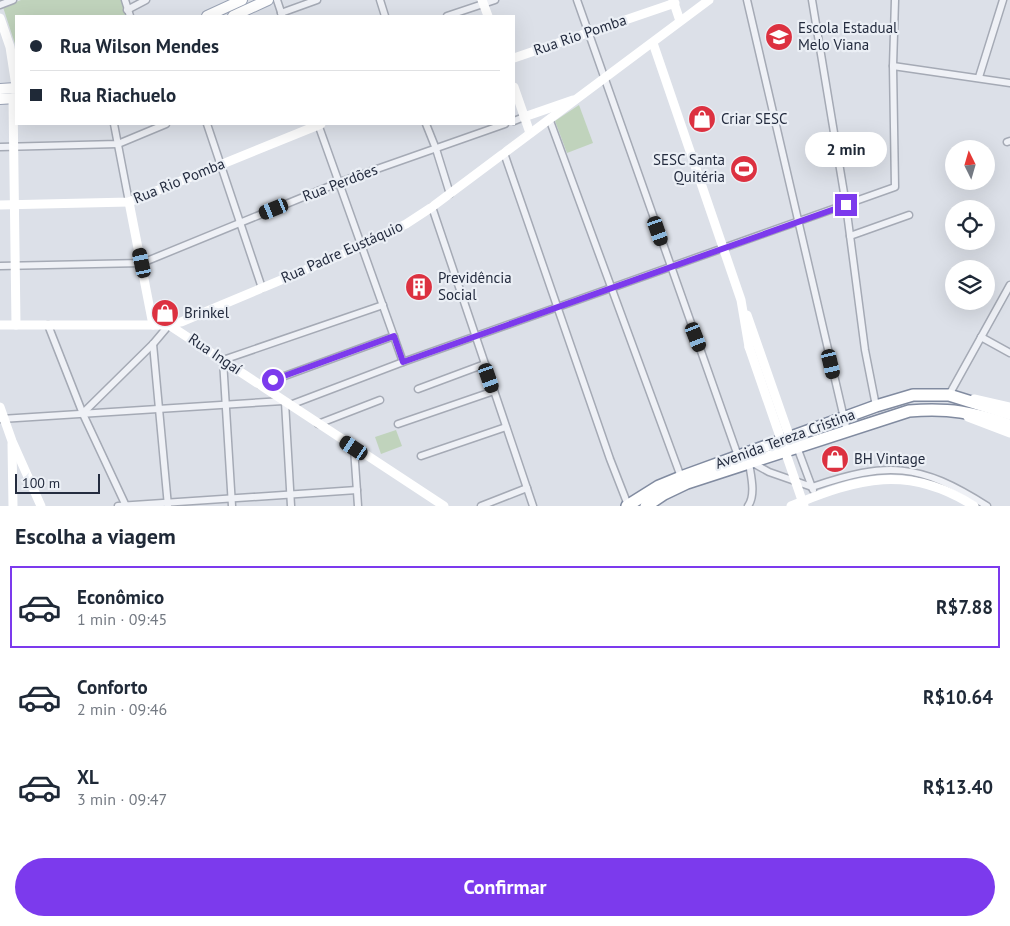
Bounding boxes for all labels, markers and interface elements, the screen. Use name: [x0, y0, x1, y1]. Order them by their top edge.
street label: Rua Rio Pomba: [531, 10, 629, 59]
place label: Escola Estadual Melo Viana: [798, 18, 898, 54]
school or university icon: Escola Estadual Melo Viana: [764, 22, 794, 52]
text: Rua Wilson Mendes: [60, 34, 219, 58]
text: Rua Riachuelo: [60, 83, 176, 107]
shop icon: Criar SESC: [687, 104, 717, 134]
place label: Criar SESC: [721, 109, 788, 128]
callout: 2 min: [805, 132, 887, 168]
text: 2 min: [826, 139, 866, 159]
north arrow: [945, 140, 995, 190]
map controls: [945, 140, 995, 310]
place label: SESC Santa Quitéria: [653, 150, 725, 186]
street label: Rua Rio Pomba: [130, 154, 227, 207]
sports icon: SESC Santa Quitéria: [729, 154, 759, 184]
street label: Rua Perdões: [300, 160, 380, 206]
route end: [835, 194, 857, 216]
car: [257, 196, 290, 222]
button: locate: [945, 200, 995, 250]
car: [646, 214, 669, 248]
street label: Rua Padre Eustáquio: [278, 216, 406, 287]
car: [131, 247, 152, 279]
button: layers: [945, 260, 995, 310]
place label: Previdência Social: [438, 268, 512, 304]
building icon: Previdência Social: [404, 272, 434, 302]
shop icon: Brinkel: [150, 298, 180, 328]
place label: Brinkel: [184, 303, 230, 322]
car: [683, 320, 708, 354]
street label: Rua Ingaí: [185, 329, 246, 378]
car: [820, 348, 841, 380]
car: [477, 361, 500, 395]
route start: [262, 369, 284, 391]
street label: Avenida Tereza Cristina: [712, 404, 857, 473]
car: [337, 433, 370, 463]
shop icon: BH Vintage: [820, 444, 850, 474]
place label: BH Vintage: [854, 449, 925, 468]
scale bar: [15, 471, 100, 494]
text: 100 m: [22, 474, 60, 492]
text: Escolha a viagem: [15, 522, 176, 550]
icon: car: [17, 585, 62, 630]
text: Econômico: [77, 585, 164, 609]
text: R$7.88: [936, 595, 993, 619]
text: 1 min · 09:45: [77, 609, 167, 629]
icon: car: [17, 675, 62, 720]
text: Conforto: [77, 675, 148, 699]
text: R$10.64: [923, 685, 993, 709]
text: 2 min · 09:46: [77, 699, 167, 719]
icon: car: [17, 765, 62, 810]
text: XL: [77, 765, 99, 789]
text: R$13.40: [923, 775, 993, 799]
text: 3 min · 09:47: [77, 789, 167, 809]
button: Confirmar: [15, 858, 995, 916]

